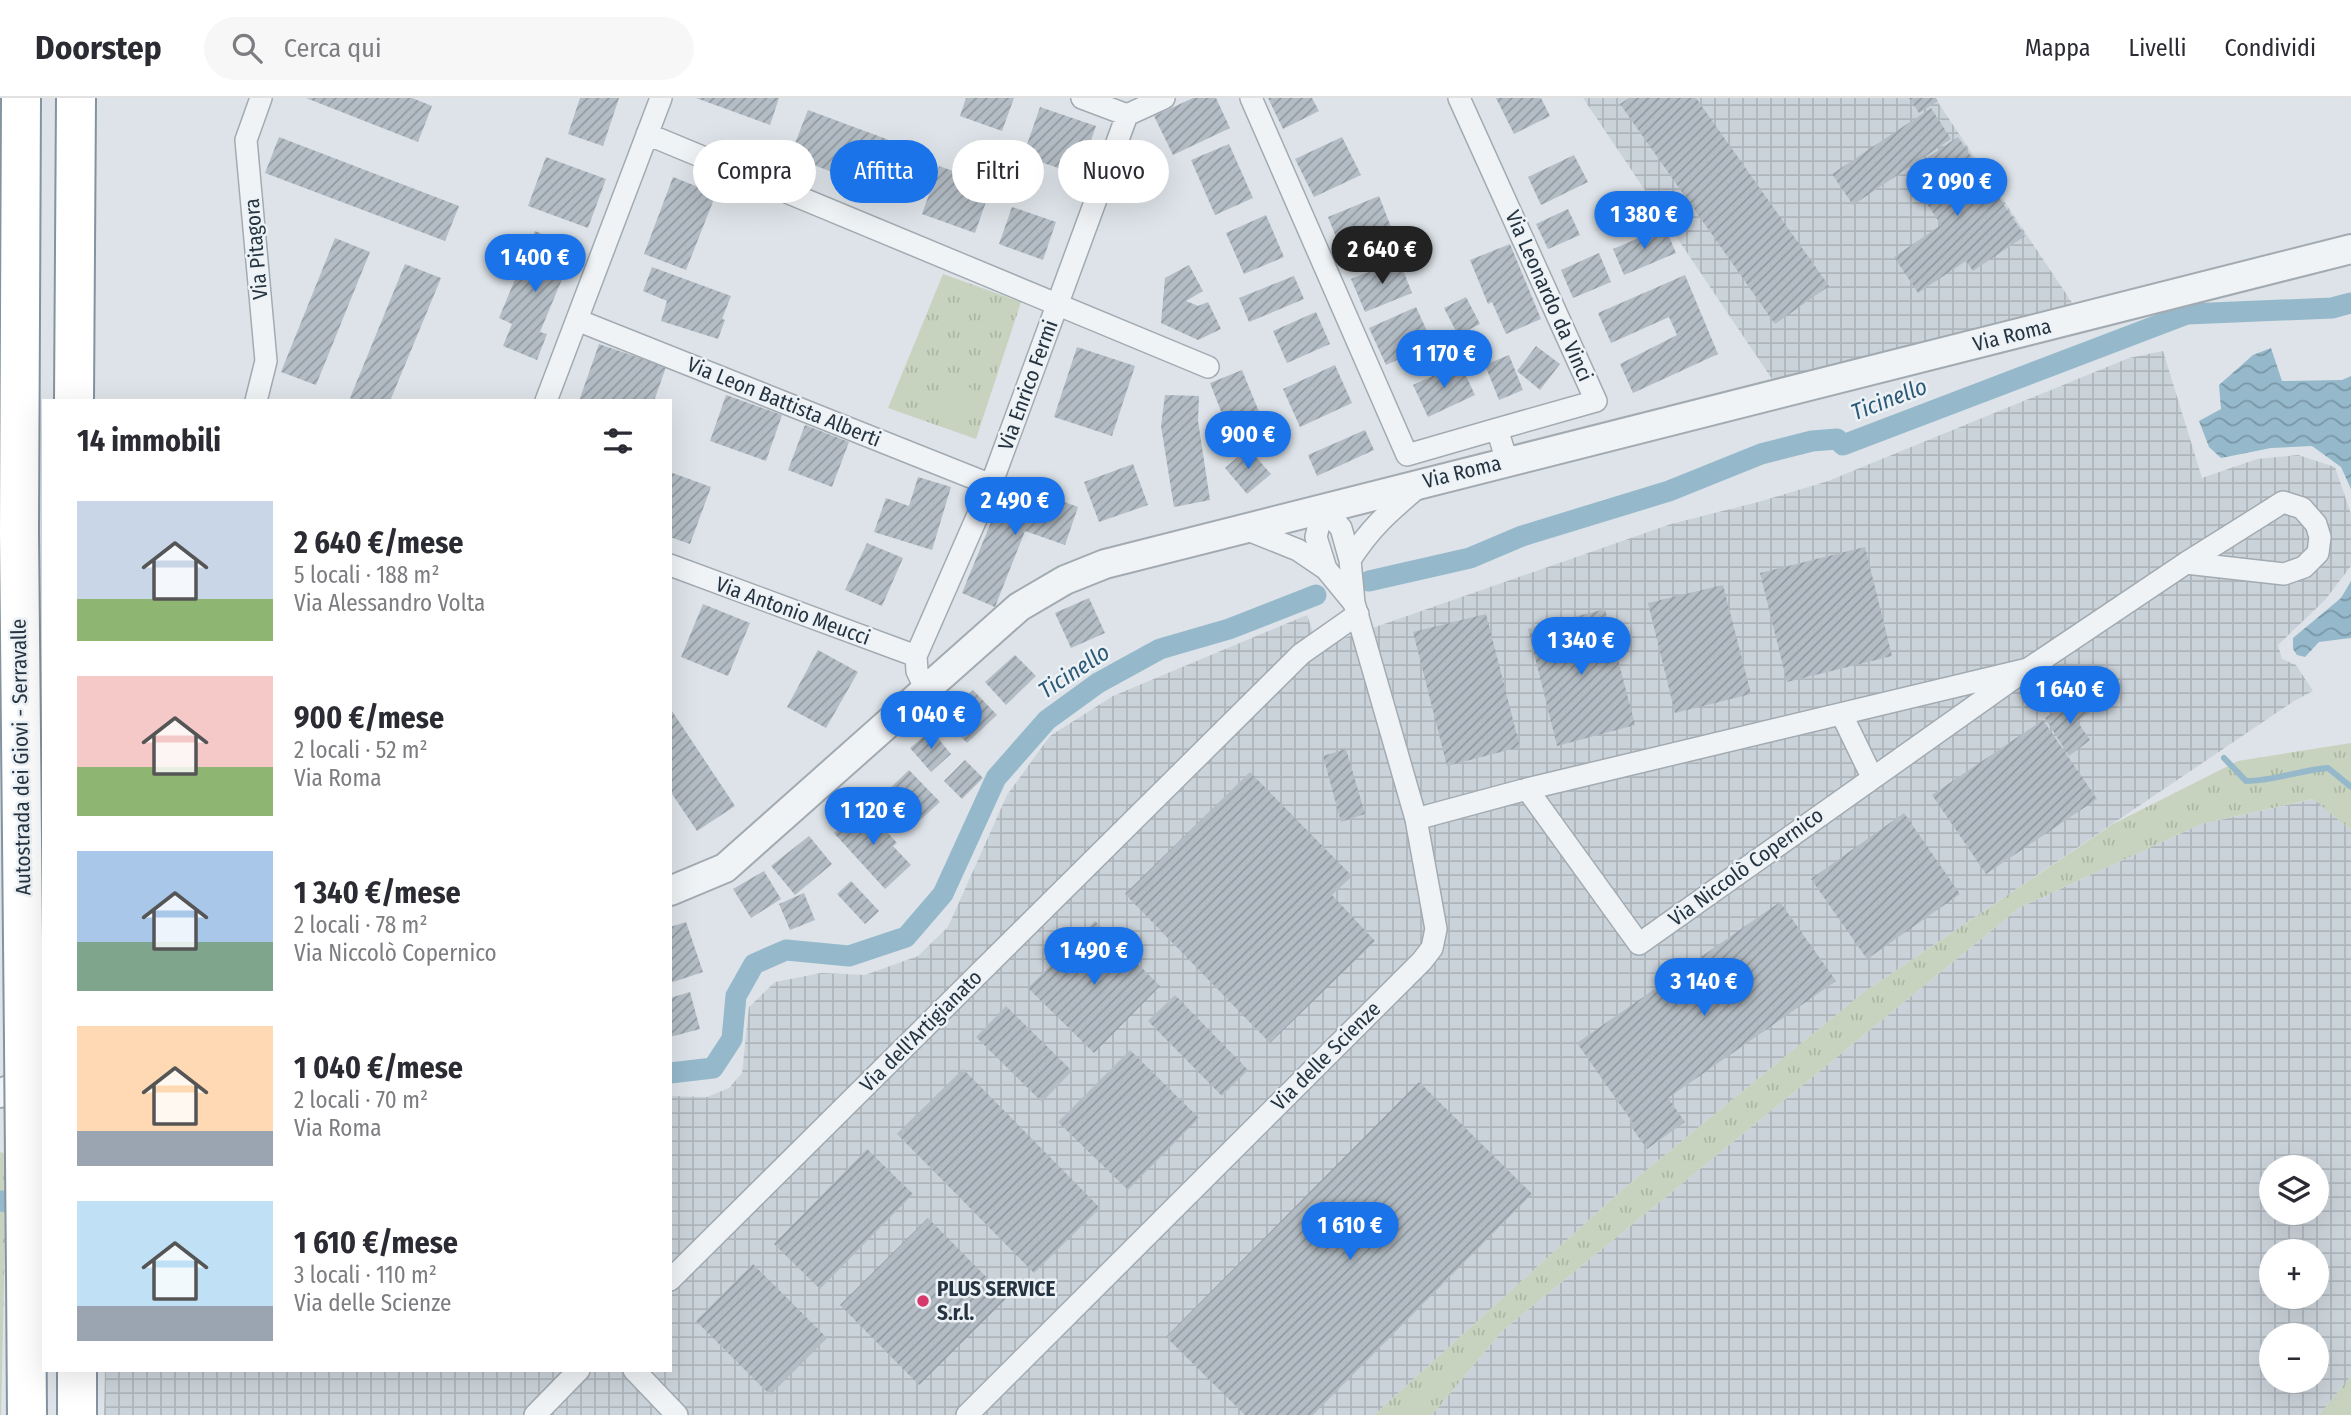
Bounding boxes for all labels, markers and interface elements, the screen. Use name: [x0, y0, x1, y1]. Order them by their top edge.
search box: [204, 17, 694, 80]
text: Doorstep: [35, 28, 162, 68]
icon: search: [228, 29, 266, 67]
text: Cerca qui: [284, 33, 381, 64]
text: Mappa: [2025, 34, 2091, 62]
text: Livelli: [2129, 34, 2186, 62]
text: Condividi: [2224, 34, 2316, 62]
chip: Compra: [693, 140, 816, 203]
chip: Affitta: [830, 140, 938, 203]
chip: Filtri: [952, 140, 1044, 203]
chip: Nuovo: [1058, 140, 1169, 203]
pin: 2 090 €: [1892, 158, 2022, 218]
text: 2 090 €: [1922, 167, 1992, 195]
pin: 1 380 €: [1579, 192, 1709, 251]
street label: Via Pitagora: [239, 197, 273, 301]
text: 1 380 €: [1610, 200, 1678, 228]
street label: Via Leonardo da Vinci: [1500, 206, 1598, 386]
pin: 2 640 €: [1317, 226, 1447, 286]
pin: 1 400 €: [470, 234, 600, 294]
text: 2 640 €: [1348, 235, 1416, 263]
text: 1 400 €: [501, 243, 569, 271]
street label: Via Roma: [1970, 313, 2054, 357]
street label: Via Enrico Fermi: [992, 316, 1064, 454]
pin: 1 170 €: [1379, 330, 1509, 390]
text: 1 170 €: [1412, 339, 1476, 367]
street label: Via Leon Battista Alberti: [683, 351, 885, 453]
water label: Ticinello: [1847, 372, 1931, 426]
pin: 900 €: [1199, 412, 1297, 471]
text: 900 €: [1221, 420, 1275, 448]
icon: filters: [599, 422, 637, 460]
text: 14 immobili: [77, 423, 221, 459]
street label: Via Roma: [1420, 450, 1504, 494]
pin: 2 490 €: [950, 478, 1080, 537]
text: 2 490 €: [981, 486, 1049, 514]
text: 2 640 €/mese: [294, 525, 464, 561]
icon: home: [133, 529, 217, 613]
text: 5 locali · 188 m²: [294, 561, 440, 589]
street label: Via Antonio Meucci: [712, 571, 874, 651]
text: Via Alessandro Volta: [294, 589, 485, 617]
pin: 1 340 €: [1516, 618, 1646, 677]
street label: Autostrada dei Giovi - Serravalle: [6, 619, 36, 895]
text: 1 340 €: [1548, 626, 1614, 654]
water label: Ticinello: [1033, 638, 1115, 704]
pin: 1 640 €: [2005, 666, 2135, 726]
text: 1 640 €: [2036, 675, 2104, 703]
pin: 1 040 €: [866, 692, 996, 751]
text: 900 €/mese: [294, 700, 444, 736]
text: 1 040 €: [897, 700, 965, 728]
icon: home: [133, 704, 217, 788]
text: 2 locali · 52 m²: [294, 736, 428, 764]
text: Via Roma: [294, 764, 381, 792]
pin: 1 120 €: [808, 788, 938, 847]
text: 1 120 €: [841, 796, 905, 824]
street label: Via Niccolò Copernico: [1663, 802, 1829, 932]
text: 1 340 €/mese: [294, 875, 461, 911]
icon: home: [133, 879, 217, 963]
text: 2 locali · 78 m²: [294, 911, 428, 939]
pin: 1 490 €: [1029, 928, 1159, 987]
text: 1 490 €: [1060, 936, 1128, 964]
text: Via Niccolò Copernico: [294, 939, 497, 967]
pin: 3 140 €: [1639, 958, 1769, 1018]
street label: Via dell'Artigianato: [854, 964, 988, 1098]
text: 3 140 €: [1671, 967, 1737, 995]
street label: Via delle Scienze: [1266, 996, 1386, 1116]
text: 1 040 €/mese: [294, 1050, 463, 1086]
icon: home: [133, 1054, 217, 1138]
text: 2 locali · 70 m²: [294, 1086, 428, 1114]
text: Via Roma: [294, 1114, 381, 1142]
map controls: [2259, 1155, 2329, 1393]
button: layers: [2259, 1155, 2329, 1225]
pin: 1 610 €: [1285, 1202, 1415, 1262]
text: 1 610 €: [1318, 1211, 1382, 1239]
text: 1 610 €/mese: [294, 1225, 458, 1261]
icon: home: [133, 1229, 217, 1313]
button: +: [2259, 1239, 2329, 1309]
text: 3 locali · 110 m²: [294, 1261, 437, 1289]
place label: PLUS SERVICE S.r.l.: [937, 1276, 1055, 1326]
text: Via delle Scienze: [294, 1289, 451, 1317]
marker: PLUS SERVICE S.r.l.: [915, 1293, 931, 1309]
button: −: [2259, 1323, 2329, 1393]

